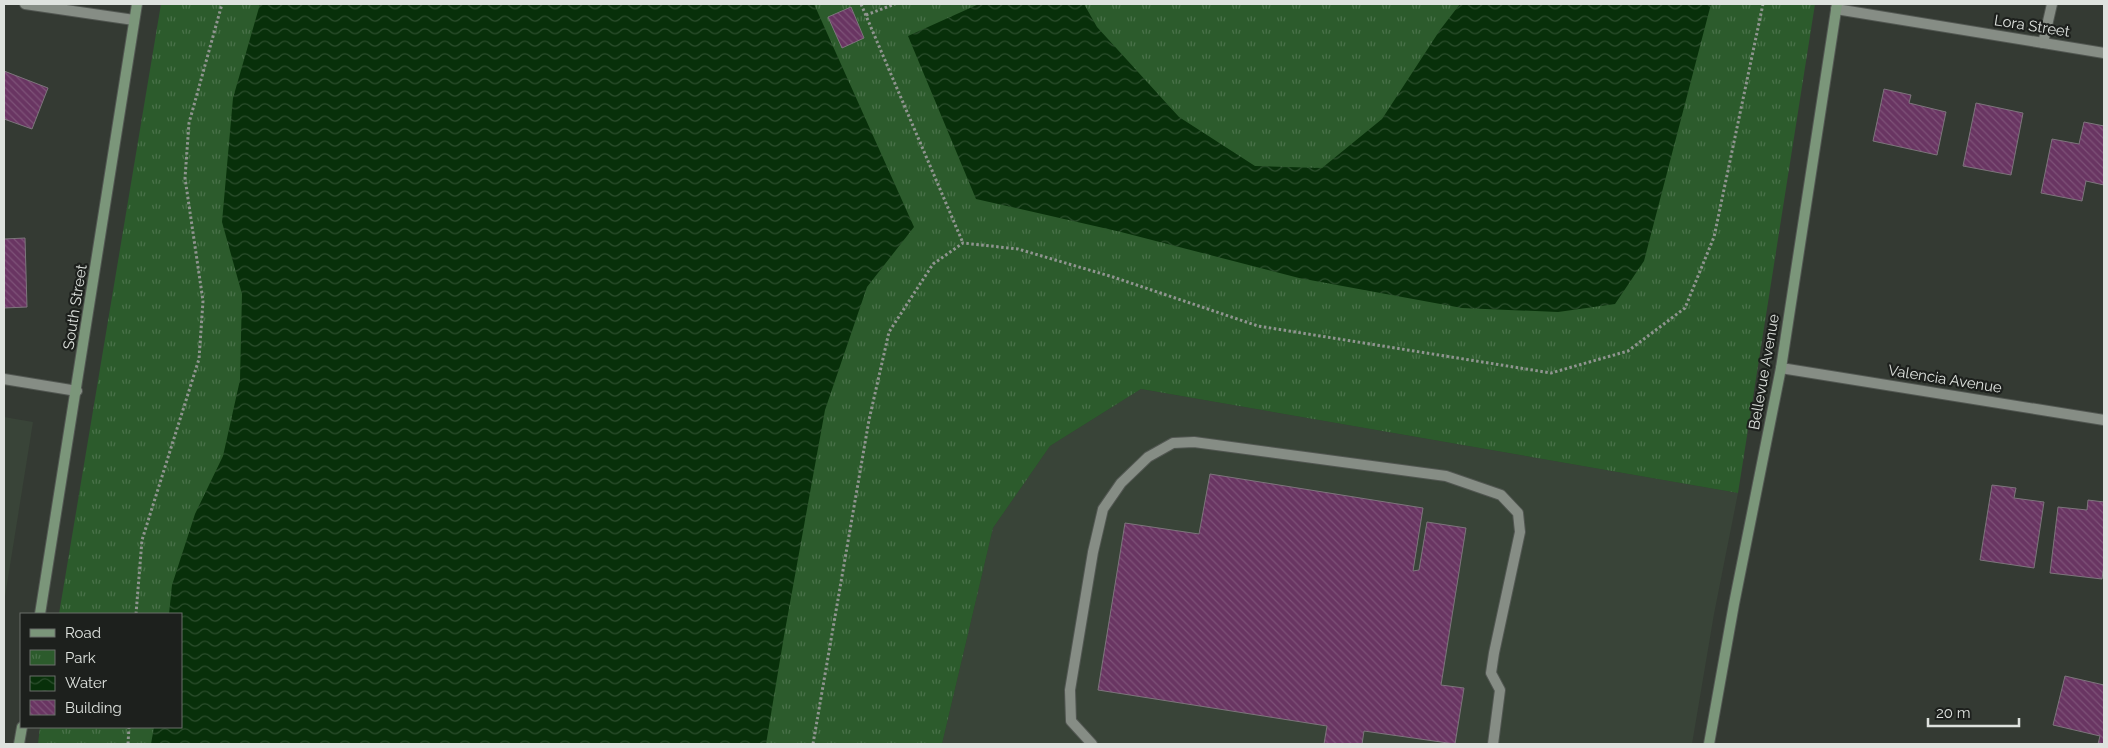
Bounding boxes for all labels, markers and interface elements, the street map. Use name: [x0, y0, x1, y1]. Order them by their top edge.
street label: Lora Street: [1993, 11, 2071, 41]
street label: South Street: [59, 263, 91, 351]
street label: Bellevue Avenue: [1745, 313, 1783, 431]
street label: Valencia Avenue: [1887, 361, 2003, 397]
legend: [20, 613, 182, 728]
text: Road: [65, 624, 101, 642]
text: Park: [65, 649, 96, 667]
text: Water: [65, 674, 108, 692]
scale bar: [1928, 696, 2019, 728]
text: Building: [65, 699, 122, 717]
text: 20 m: [1936, 704, 1971, 722]

